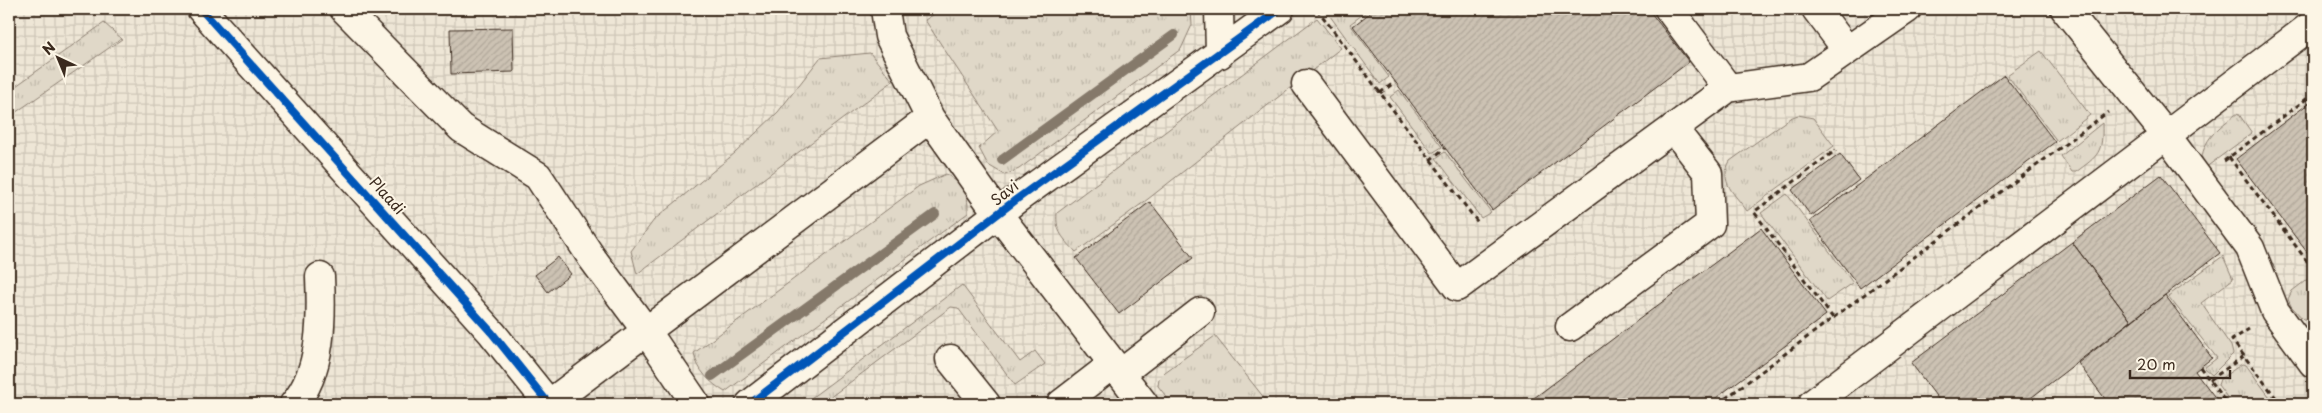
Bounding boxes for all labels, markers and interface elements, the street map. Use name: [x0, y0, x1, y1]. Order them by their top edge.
north arrow: [32, 32, 82, 82]
text: N: [37, 37, 60, 60]
street label: Plaadi: [365, 171, 411, 219]
street label: Savi: [985, 174, 1023, 210]
scale bar: [2130, 348, 2230, 380]
text: 20 m: [2137, 352, 2176, 375]

